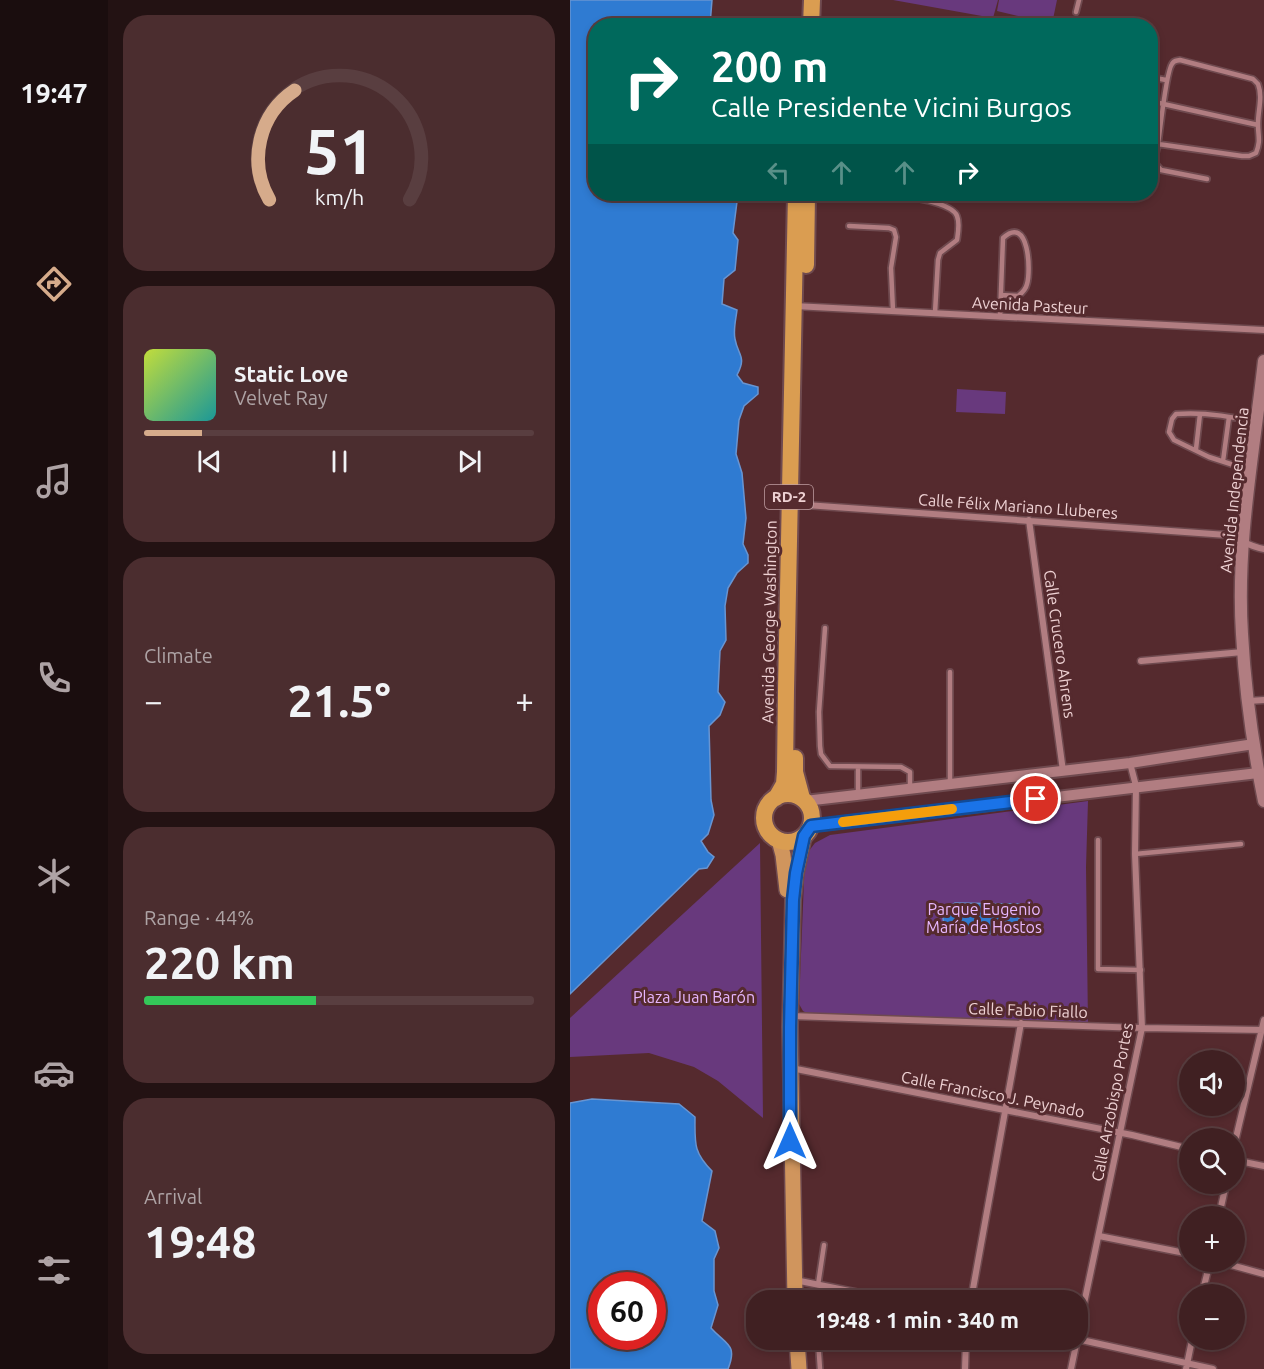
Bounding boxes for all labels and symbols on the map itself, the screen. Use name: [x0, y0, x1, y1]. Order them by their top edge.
street label: Avenida Pasteur: [972, 293, 1088, 317]
street label: Avenida Independencia: [1216, 406, 1252, 574]
road number: RD-2: [765, 485, 813, 509]
street label: Calle Félix Mariano Lluberes: [918, 490, 1118, 522]
street label: Avenida George Washington: [758, 520, 780, 724]
street label: Calle Crucero Ahrens: [1041, 569, 1079, 719]
pin: [1010, 773, 1061, 824]
park label: Parque Eugenio María de Hostos: [926, 900, 1042, 936]
park label: Plaza Juan Barón: [633, 988, 755, 1006]
street label: Calle Fabio Fiallo: [968, 999, 1088, 1021]
street label: Calle Arzobispo Portes: [1088, 1021, 1136, 1183]
street label: Calle Francisco J. Peynado: [900, 1067, 1086, 1121]
position arrow: [758, 1109, 822, 1173]
speed limit sign: 60: [588, 1272, 666, 1350]

